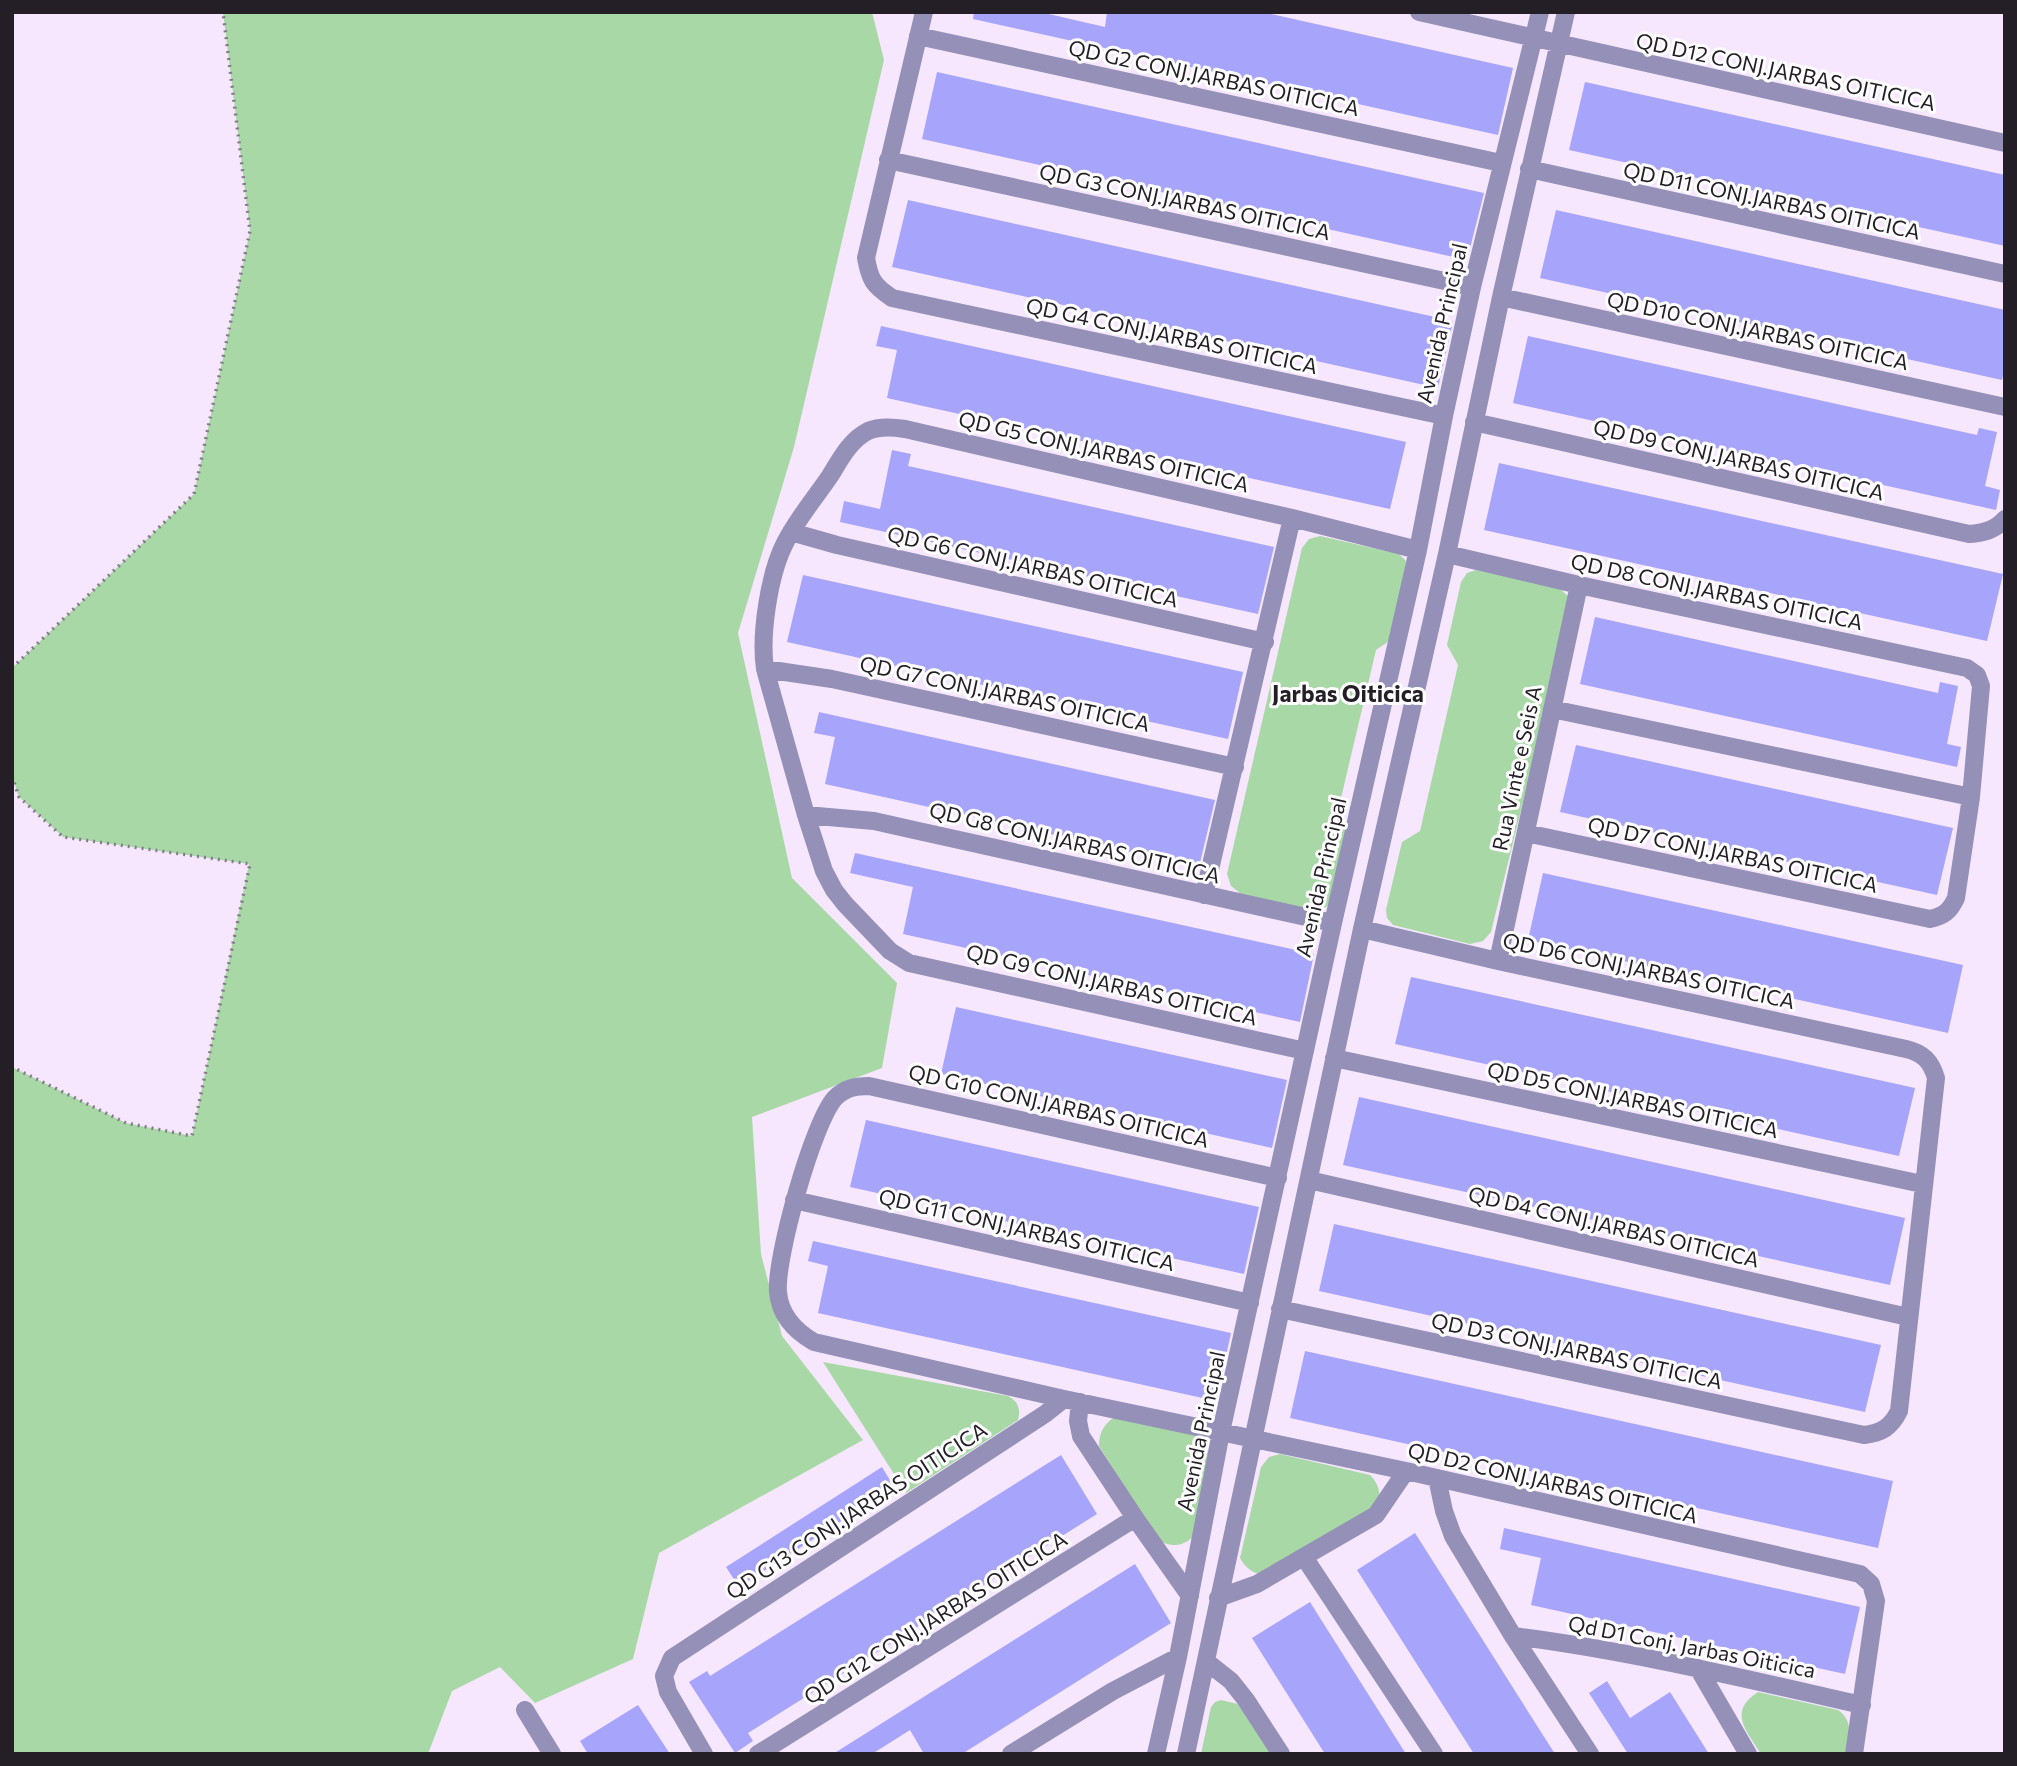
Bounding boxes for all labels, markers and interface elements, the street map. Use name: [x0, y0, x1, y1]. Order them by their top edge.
street label: QD D12 CONJ.JARBAS OITICICA: [1634, 27, 1938, 115]
street label: QD G2 CONJ.JARBAS OITICICA: [1066, 34, 1362, 120]
street label: QD D11 CONJ.JARBAS OITICICA: [1621, 156, 1923, 244]
street label: QD G3 CONJ.JARBAS OITICICA: [1037, 158, 1333, 244]
street label: Avenida Principal: [1410, 241, 1472, 405]
street label: QD D10 CONJ.JARBAS OITICICA: [1605, 286, 1911, 374]
street label: QD G4 CONJ.JARBAS OITICICA: [1024, 292, 1320, 378]
street label: QD G5 CONJ.JARBAS OITICICA: [956, 405, 1252, 497]
street label: QD D9 CONJ.JARBAS OITICICA: [1591, 413, 1887, 505]
street label: QD G6 CONJ.JARBAS OITICICA: [885, 520, 1181, 612]
street label: QD D8 CONJ.JARBAS OITICICA: [1569, 548, 1865, 634]
street label: QD G7 CONJ.JARBAS OITICICA: [858, 650, 1152, 736]
district label: Jarbas Oiticica: [1272, 679, 1424, 707]
street label: Rua Vinte e Seis A: [1486, 683, 1546, 853]
street label: Avenida Principal: [1289, 795, 1351, 959]
street label: QD G8 CONJ.JARBAS OITICICA: [927, 796, 1223, 888]
street label: QD D7 CONJ.JARBAS OITICICA: [1586, 811, 1880, 897]
street label: QD D6 CONJ.JARBAS OITICICA: [1501, 927, 1797, 1013]
street label: QD G9 CONJ.JARBAS OITICICA: [964, 938, 1260, 1030]
street label: QD D5 CONJ.JARBAS OITICICA: [1485, 1056, 1781, 1142]
street label: QD G10 CONJ.JARBAS OITICICA: [906, 1058, 1212, 1152]
street label: QD D4 CONJ.JARBAS OITICICA: [1466, 1180, 1762, 1272]
street label: QD G11 CONJ.JARBAS OITICICA: [877, 1183, 1177, 1275]
street label: QD D3 CONJ.JARBAS OITICICA: [1429, 1307, 1725, 1393]
street label: Avenida Principal: [1171, 1349, 1229, 1513]
street label: QD G13 CONJ.JARBAS OITICICA: [721, 1416, 991, 1604]
street label: QD D2 CONJ.JARBAS OITICICA: [1406, 1436, 1700, 1528]
street label: QD G12 CONJ.JARBAS OITICICA: [799, 1525, 1071, 1709]
street label: Qd D1 Conj. Jarbas Oiticica: [1566, 1610, 1818, 1682]

